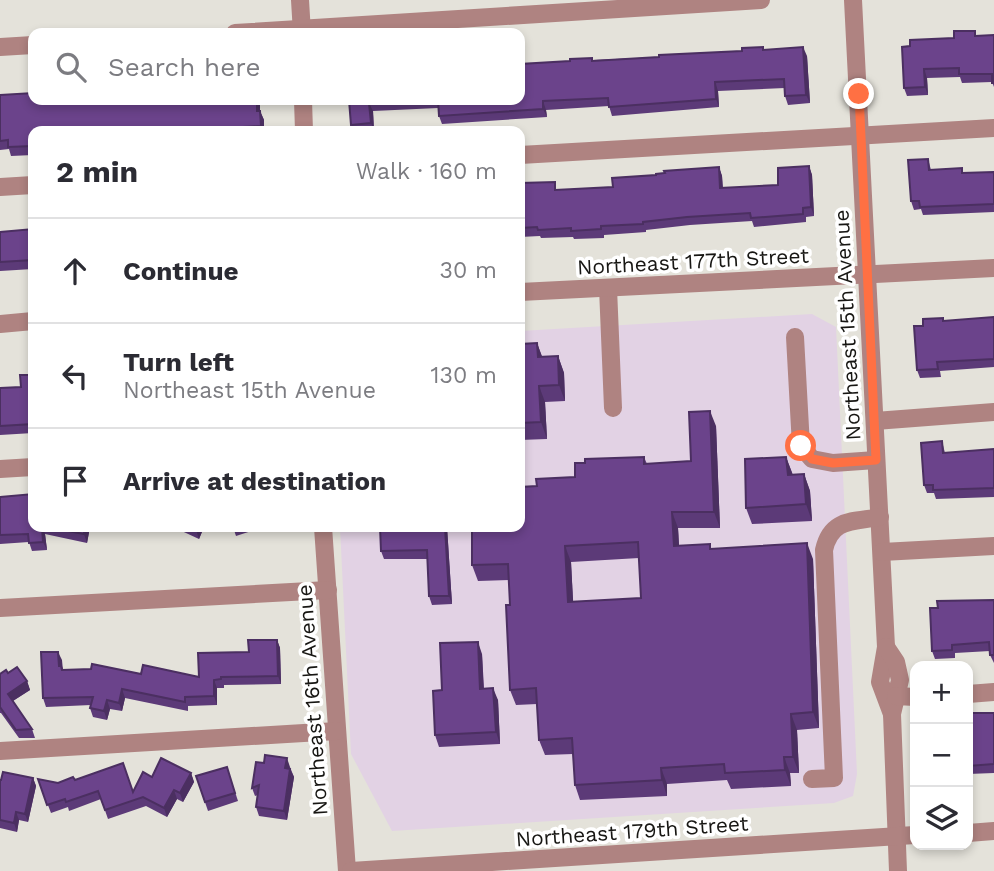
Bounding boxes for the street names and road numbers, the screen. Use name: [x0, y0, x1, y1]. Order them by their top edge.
street label: Northeast 15th Avenue: [828, 209, 866, 441]
street label: Northeast 177th Street: [576, 242, 810, 280]
street label: Northeast 16th Avenue: [291, 584, 333, 816]
street label: Northeast 179th Street: [515, 810, 749, 852]

